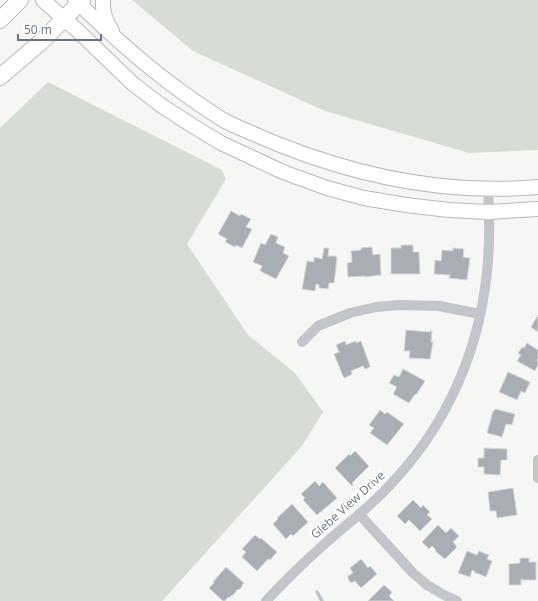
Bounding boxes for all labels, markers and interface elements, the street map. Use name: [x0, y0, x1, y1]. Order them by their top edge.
scale bar: [18, 16, 101, 42]
text: 50 m: [24, 21, 52, 38]
street label: Glebe View Drive: [307, 467, 389, 543]

